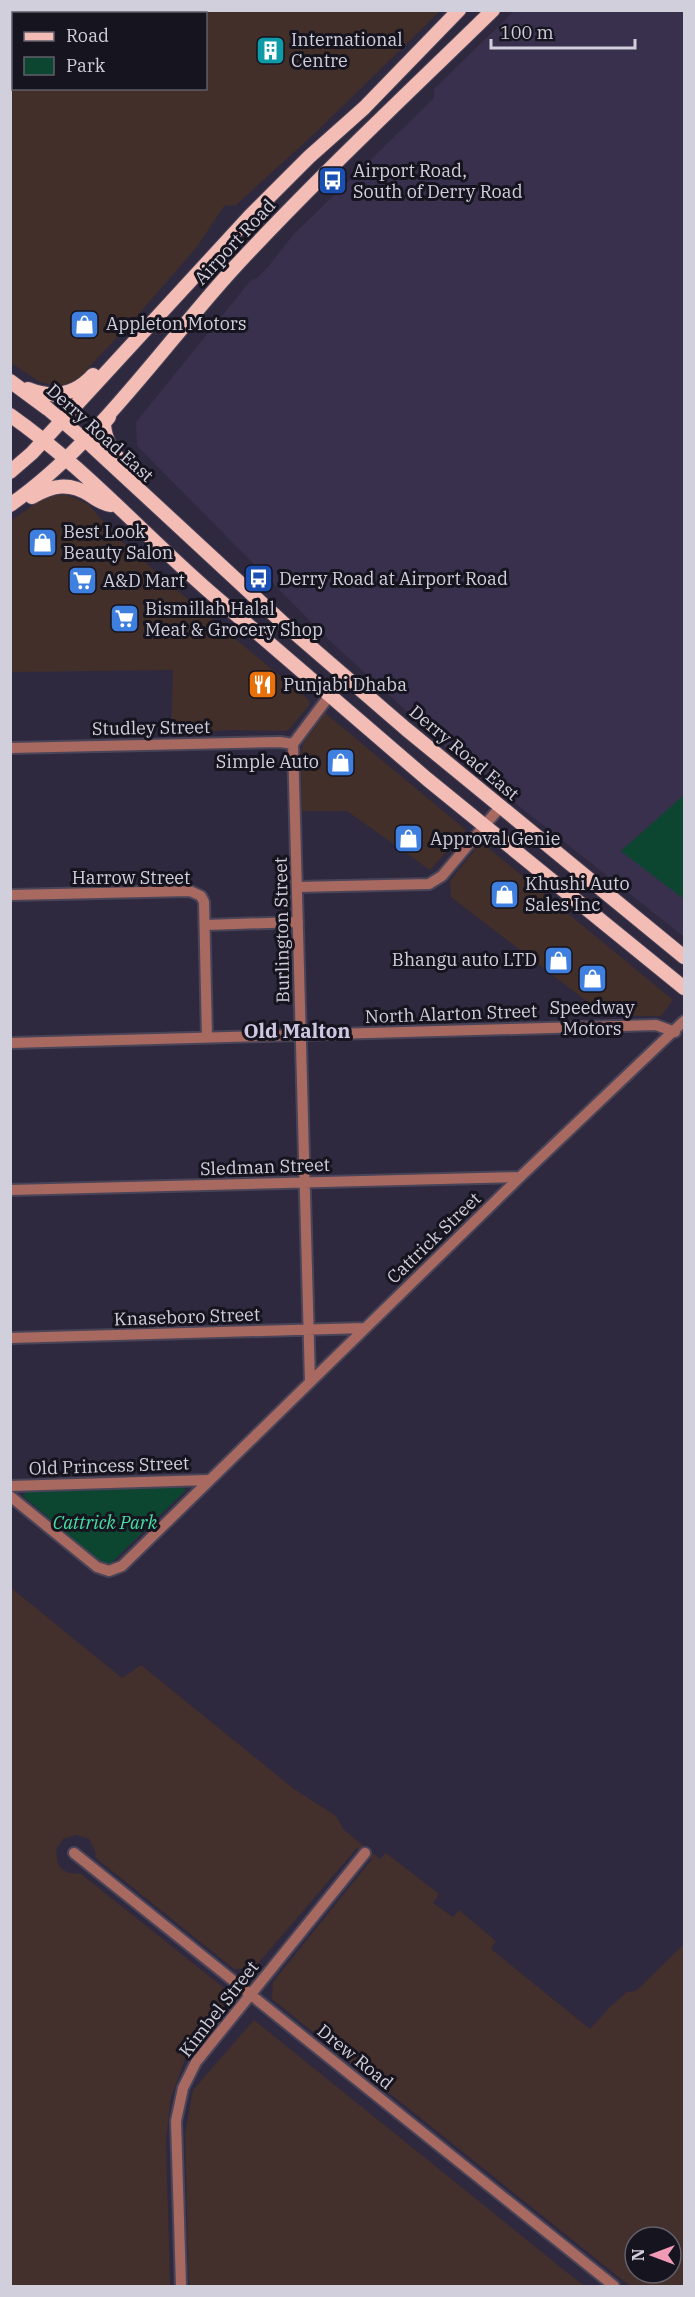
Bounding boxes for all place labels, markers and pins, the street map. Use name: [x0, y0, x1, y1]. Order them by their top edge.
place label: International Centre: [291, 28, 403, 72]
building icon: International Centre: [254, 34, 286, 66]
place label: Airport Road, South of Derry Road: [353, 159, 523, 203]
bus stop icon: Airport Road, South of Derry Road: [316, 165, 348, 197]
shop icon: Appleton Motors: [69, 308, 101, 340]
place label: Appleton Motors: [106, 312, 247, 335]
place label: Best Look Beauty Salon: [63, 520, 173, 564]
shop icon: Best Look Beauty Salon: [26, 526, 58, 558]
bus stop icon: Derry Road at Airport Road: [242, 563, 274, 595]
supermarket icon: A&D Mart: [66, 565, 98, 597]
place label: Derry Road at Airport Road: [279, 567, 508, 590]
place label: A&D Mart: [103, 569, 185, 592]
place label: Bismillah Halal Meat & Grocery Shop: [145, 597, 323, 641]
supermarket icon: Bismillah Halal Meat & Grocery Shop: [108, 603, 140, 635]
restaurant icon: Punjabi Dhaba: [246, 669, 278, 701]
place label: Punjabi Dhaba: [283, 673, 407, 696]
shop icon: Simple Auto: [324, 746, 356, 778]
place label: Simple Auto: [216, 750, 319, 773]
shop icon: Approval Genie: [393, 823, 425, 855]
place label: Approval Genie: [430, 827, 560, 850]
place label: Khushi Auto Sales Inc: [525, 872, 630, 916]
shop icon: Khushi Auto Sales Inc: [488, 878, 520, 910]
shop icon: Bhangu auto LTD: [542, 944, 574, 976]
place label: Bhangu auto LTD: [392, 948, 537, 971]
shop icon: Speedway Motors: [576, 963, 608, 995]
place label: Speedway Motors: [549, 996, 635, 1040]

